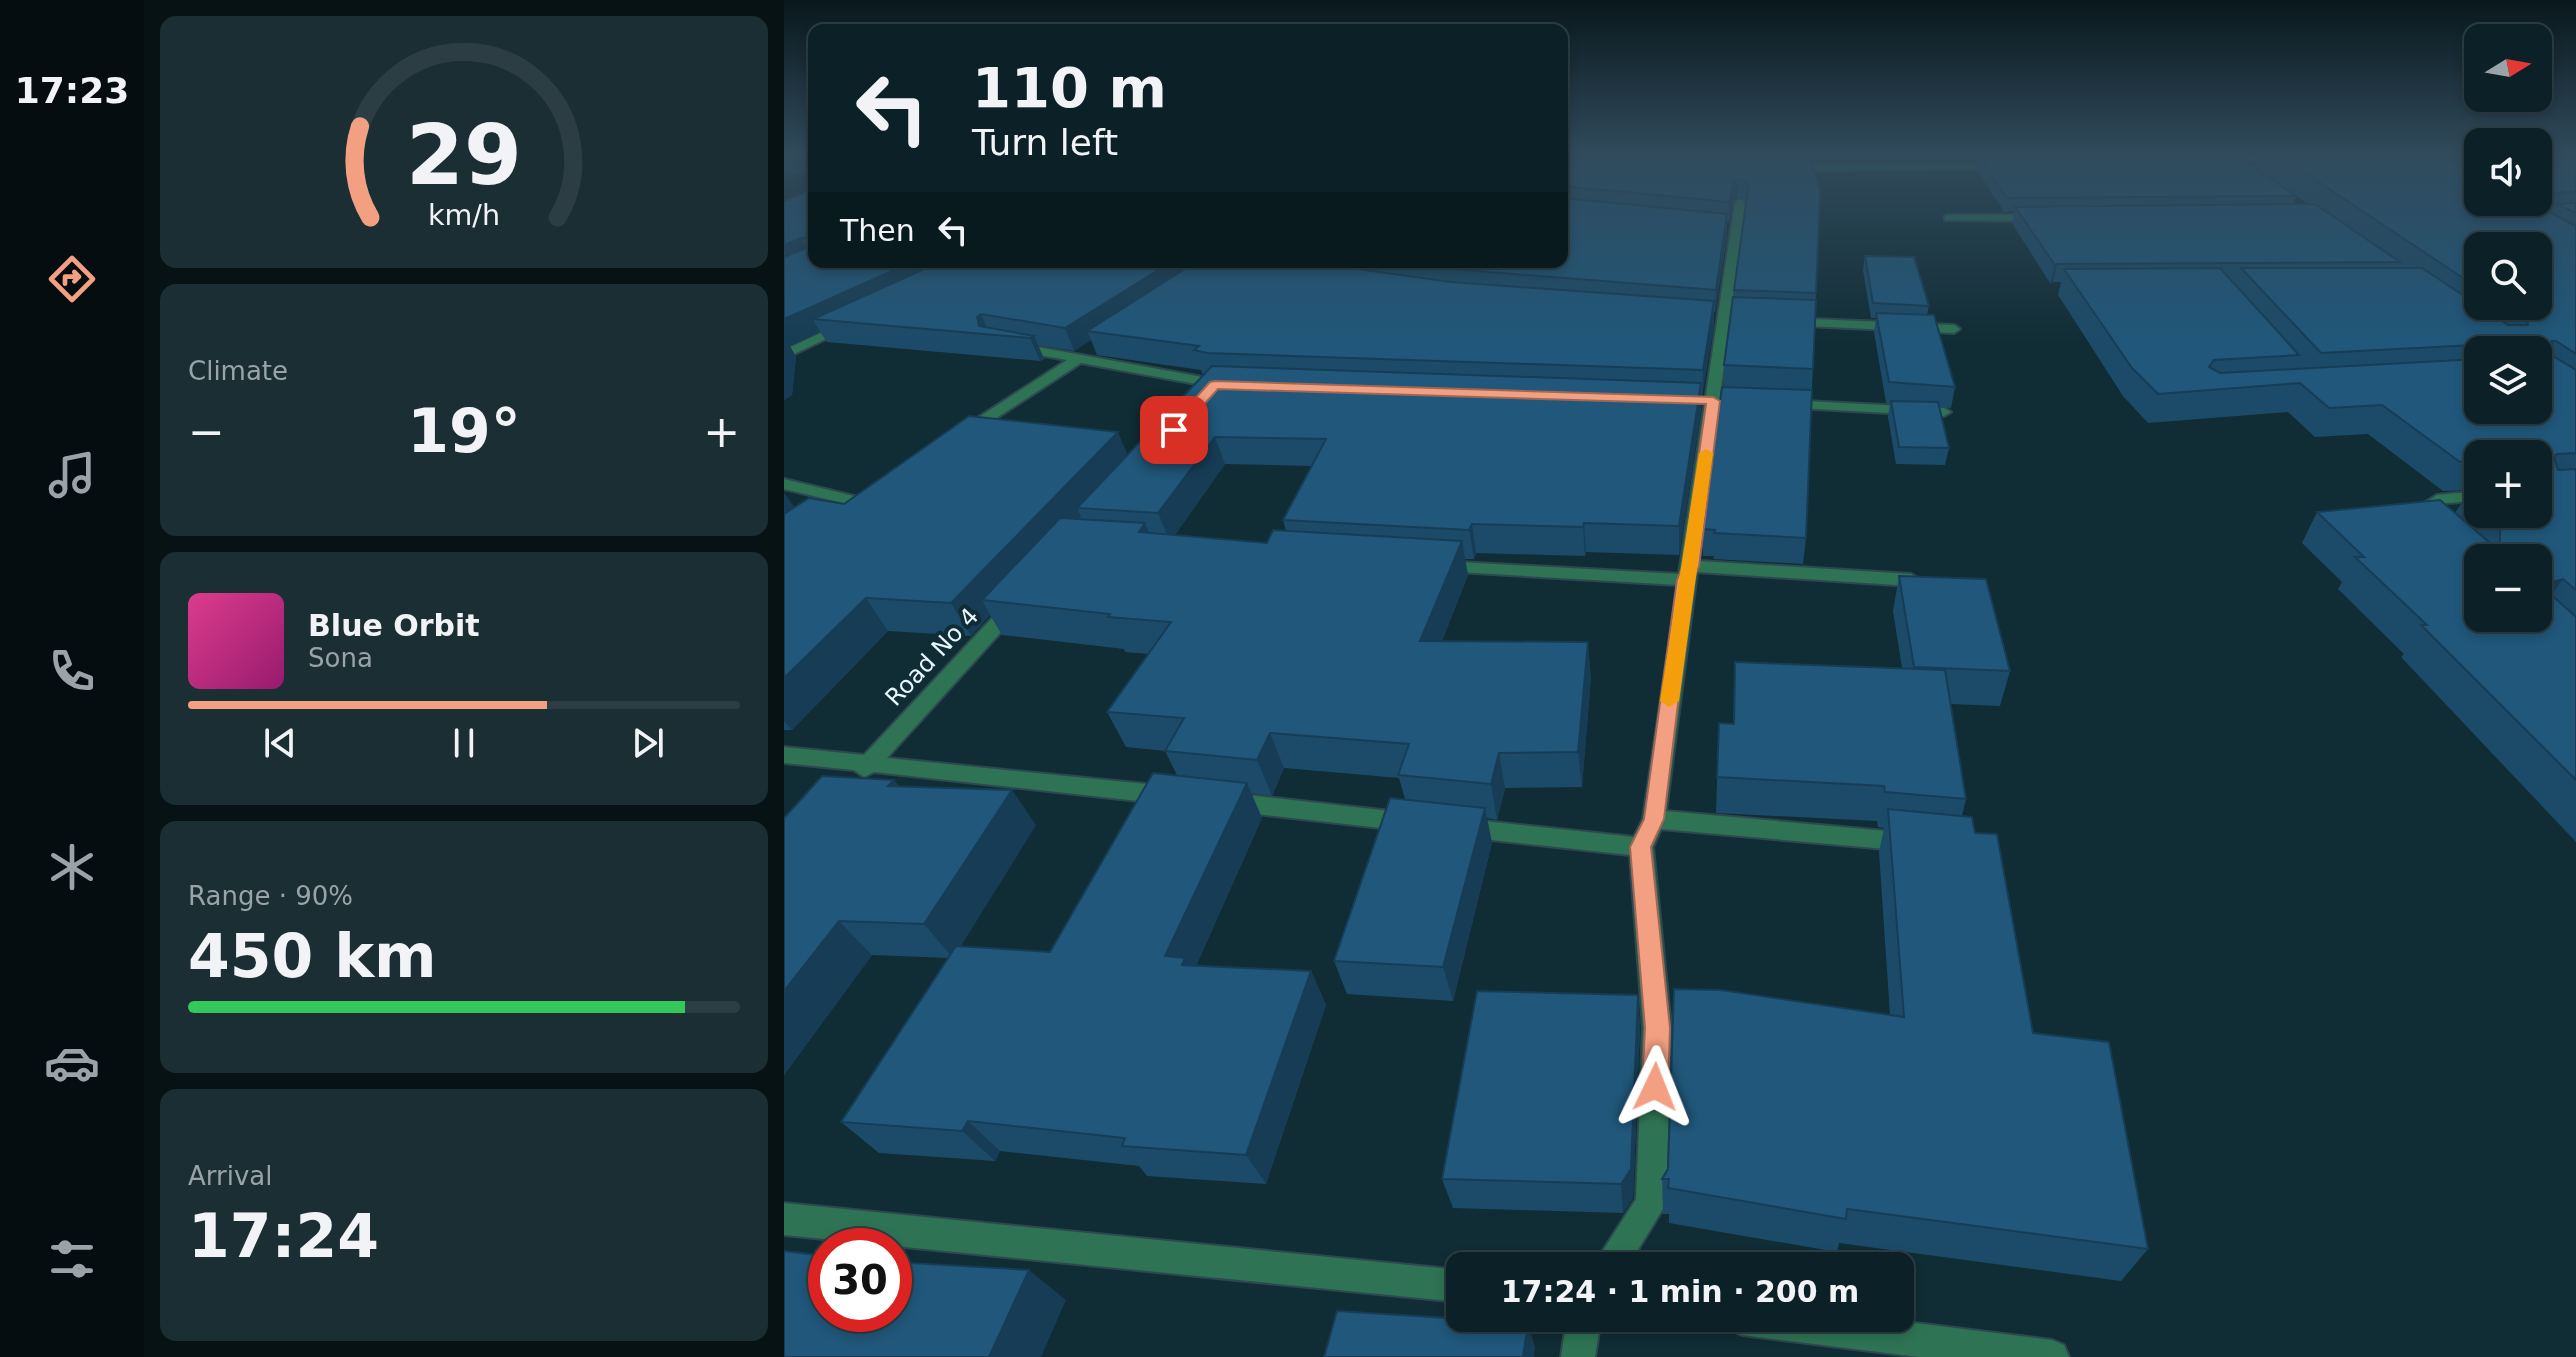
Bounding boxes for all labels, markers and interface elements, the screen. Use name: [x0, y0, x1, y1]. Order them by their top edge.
north arrow: [2464, 24, 2552, 112]
map controls: [2464, 24, 2552, 632]
text: 110 m: [972, 55, 1167, 120]
icon: left: [840, 56, 944, 160]
text: 17:23: [15, 70, 129, 111]
text: 29: [406, 107, 522, 204]
text: Turn left: [972, 122, 1118, 163]
button: sound: [2464, 128, 2552, 216]
text: km/h: [428, 198, 500, 232]
icon: left: [931, 208, 975, 252]
text: Then: [840, 213, 915, 248]
button: search: [2464, 232, 2552, 320]
icon: directions: [44, 251, 100, 307]
button: layers: [2464, 336, 2552, 424]
text: Climate: [188, 356, 288, 386]
text: 19°: [407, 396, 521, 466]
pin: [1140, 396, 1208, 464]
text: −: [188, 406, 225, 457]
text: +: [703, 406, 740, 457]
icon: arrive: [1152, 408, 1196, 452]
button: +: [2464, 440, 2552, 528]
icon: music: [44, 447, 100, 503]
button: −: [2464, 544, 2552, 632]
street label: Road No 4: [880, 602, 984, 712]
text: Blue Orbit: [308, 608, 480, 643]
icon: phone: [44, 643, 100, 699]
text: Sona: [308, 643, 373, 673]
icon: previous: [258, 721, 302, 765]
icon: pause: [442, 721, 486, 765]
icon: next: [626, 721, 670, 765]
icon: climate: [44, 839, 100, 895]
text: Range · 90%: [188, 881, 353, 911]
text: 450 km: [188, 921, 437, 991]
icon: car: [44, 1035, 100, 1091]
position arrow: [1613, 1045, 1697, 1129]
text: Arrival: [188, 1161, 272, 1191]
text: 17:24: [188, 1201, 379, 1271]
speed limit sign: 30: [808, 1228, 912, 1332]
icon: filters: [44, 1231, 100, 1287]
text: 17:24 · 1 min · 200 m: [1501, 1274, 1859, 1309]

